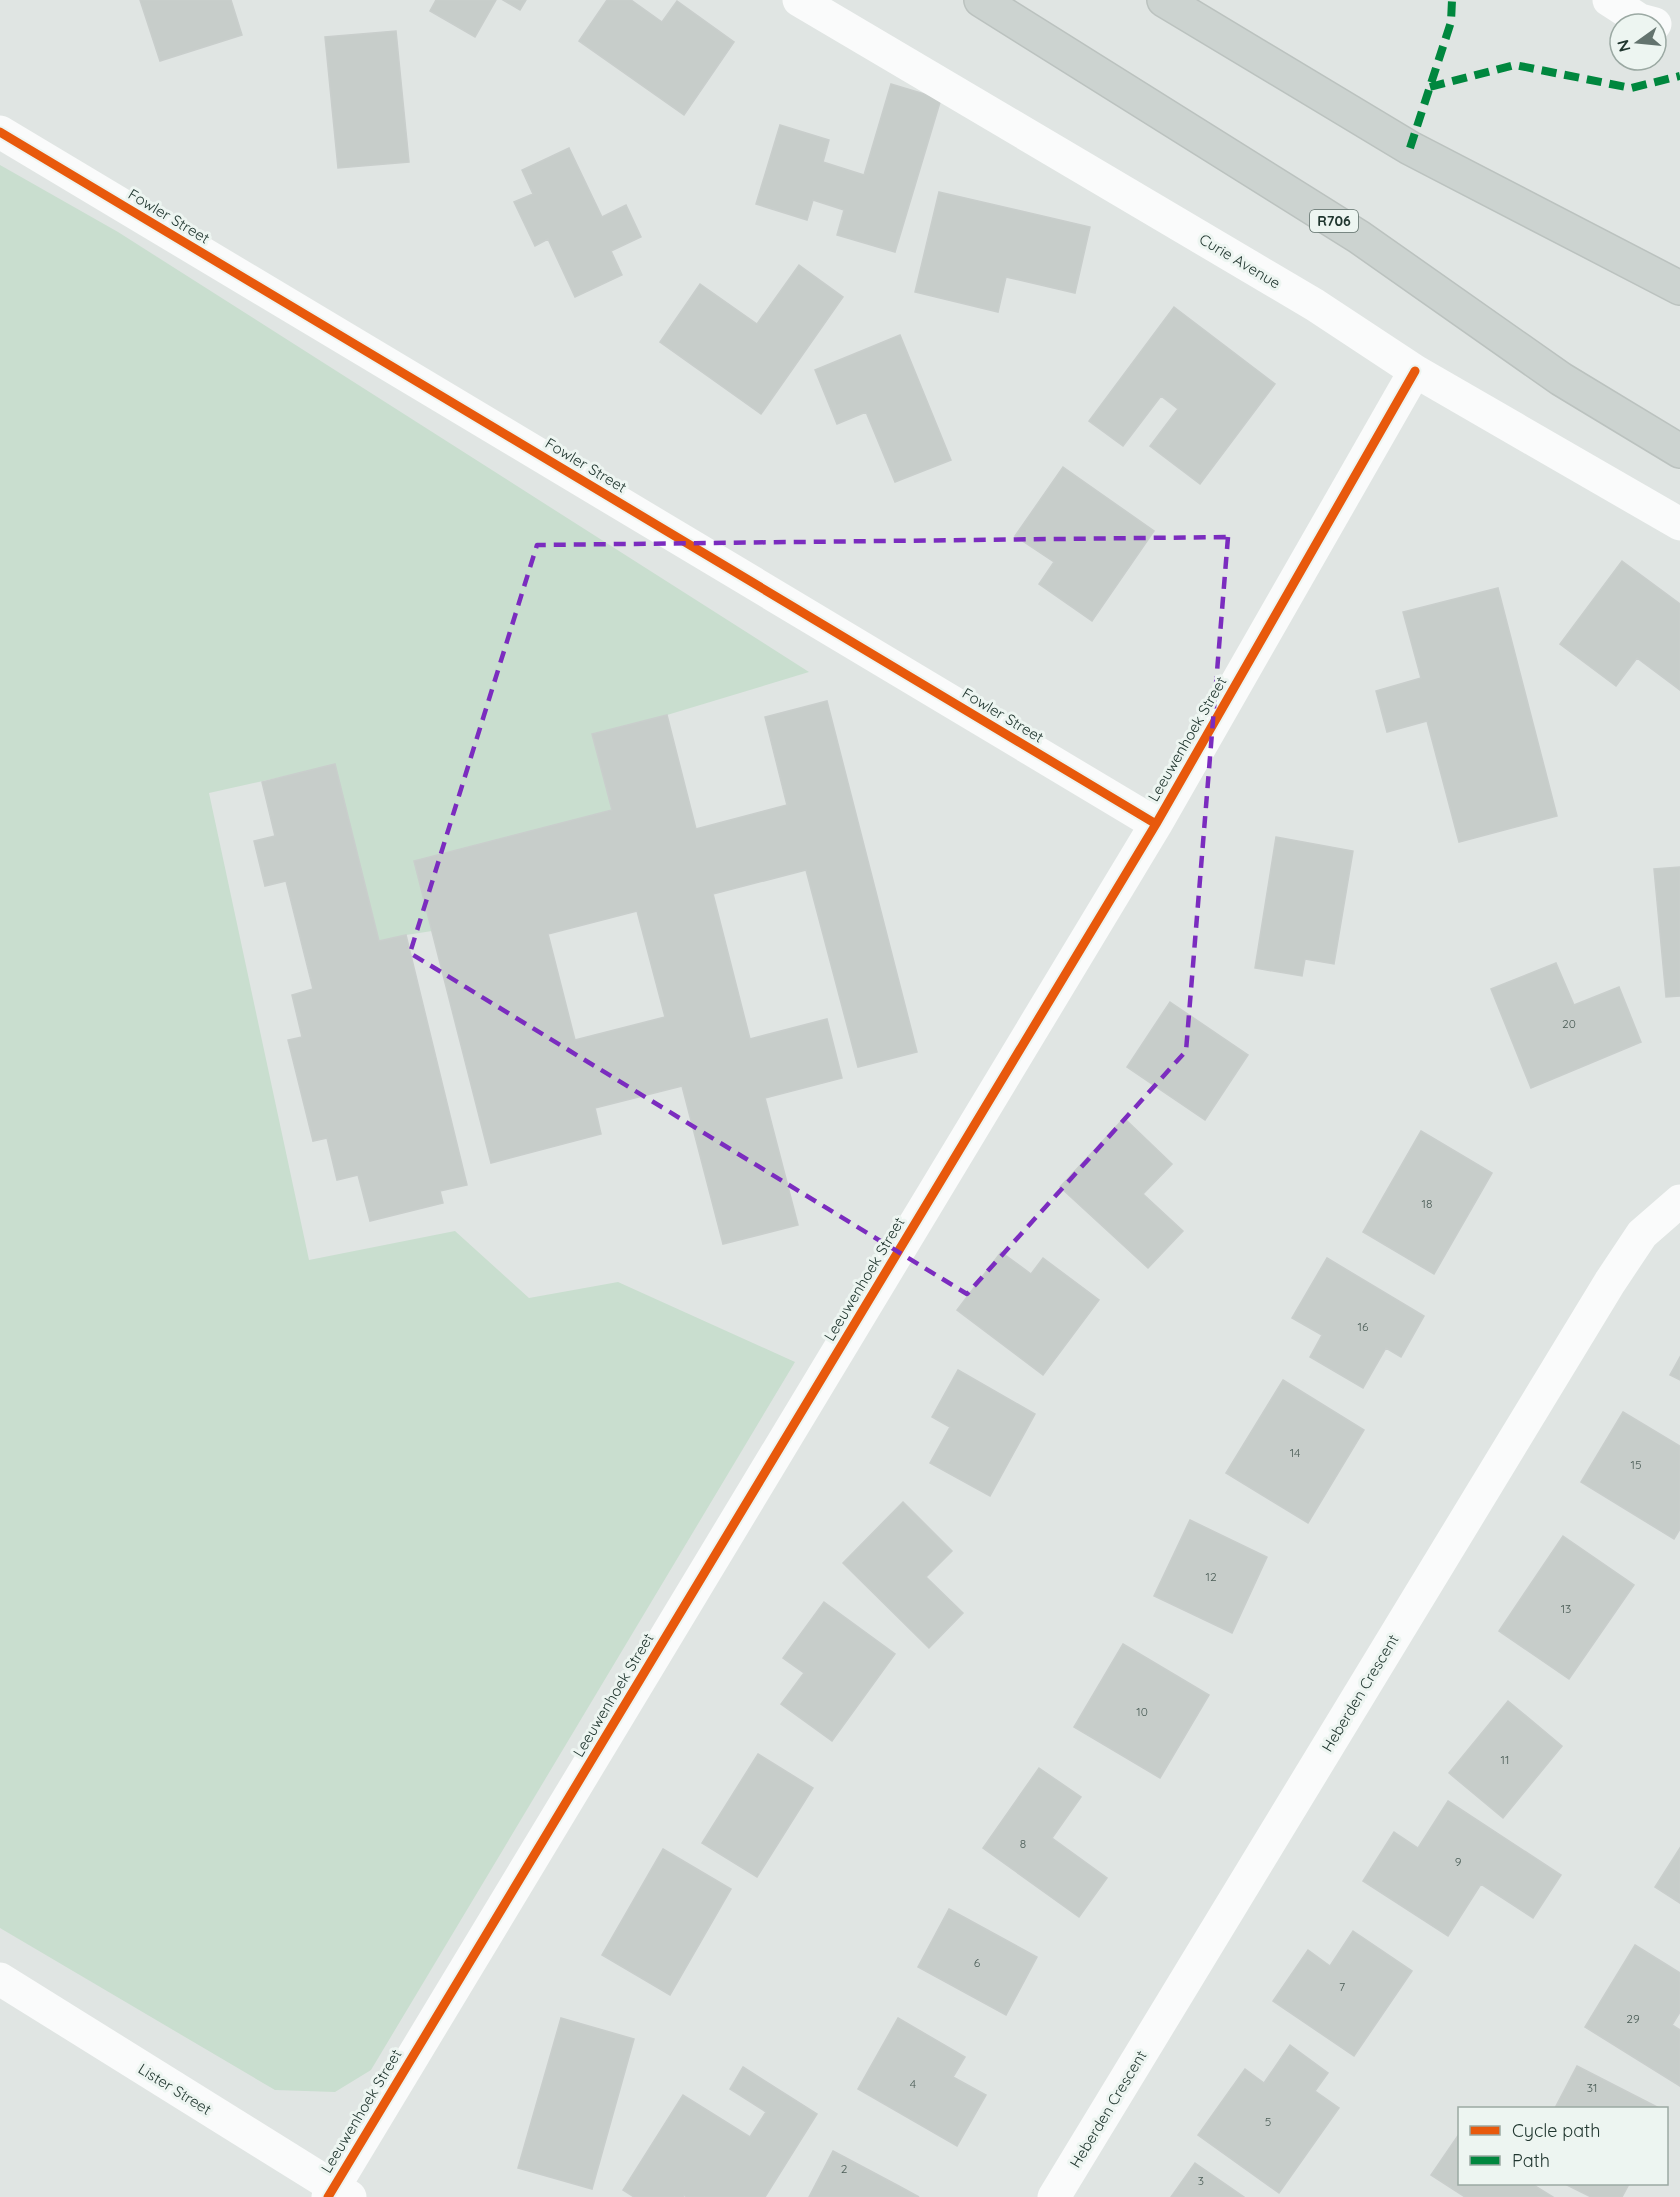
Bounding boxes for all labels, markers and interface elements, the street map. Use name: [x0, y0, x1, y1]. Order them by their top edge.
north arrow: [1608, 12, 1668, 72]
text: N: [1612, 38, 1635, 54]
street label: Fowler Street: [125, 184, 213, 248]
road number: R706: [1310, 210, 1358, 232]
street label: Curie Avenue: [1196, 229, 1284, 293]
street label: Fowler Street: [542, 433, 630, 497]
street label: Leeuwenhoek Street: [1144, 673, 1230, 805]
street label: Fowler Street: [959, 683, 1047, 747]
house number: 20: [1562, 1016, 1576, 1031]
house number: 18: [1422, 1196, 1432, 1211]
street label: Leeuwenhoek Street: [820, 1214, 908, 1344]
house number: 16: [1358, 1319, 1369, 1334]
house number: 14: [1290, 1445, 1300, 1460]
house number: 15: [1631, 1457, 1641, 1472]
house number: 12: [1205, 1569, 1217, 1584]
house number: 13: [1561, 1601, 1571, 1616]
street label: Leeuwenhoek Street: [569, 1630, 657, 1760]
street label: Heberden Crescent: [1318, 1631, 1402, 1755]
house number: 10: [1136, 1704, 1148, 1719]
house number: 11: [1501, 1752, 1509, 1767]
house number: 8: [1020, 1836, 1026, 1851]
house number: 9: [1455, 1854, 1462, 1869]
house number: 6: [974, 1955, 981, 1970]
house number: 7: [1339, 1979, 1345, 1994]
house number: 29: [1626, 2011, 1640, 2026]
street label: Leeuwenhoek Street: [317, 2046, 405, 2176]
street label: Heberden Crescent: [1066, 2047, 1150, 2171]
street label: Lister Street: [135, 2059, 215, 2119]
house number: 4: [910, 2076, 916, 2091]
house number: 31: [1587, 2080, 1597, 2095]
legend: [1458, 2107, 1668, 2185]
house number: 5: [1265, 2114, 1271, 2129]
text: Cycle path: [1512, 2119, 1600, 2142]
text: Path: [1512, 2149, 1550, 2172]
house number: 2: [841, 2161, 848, 2176]
house number: 3: [1198, 2173, 1204, 2188]

